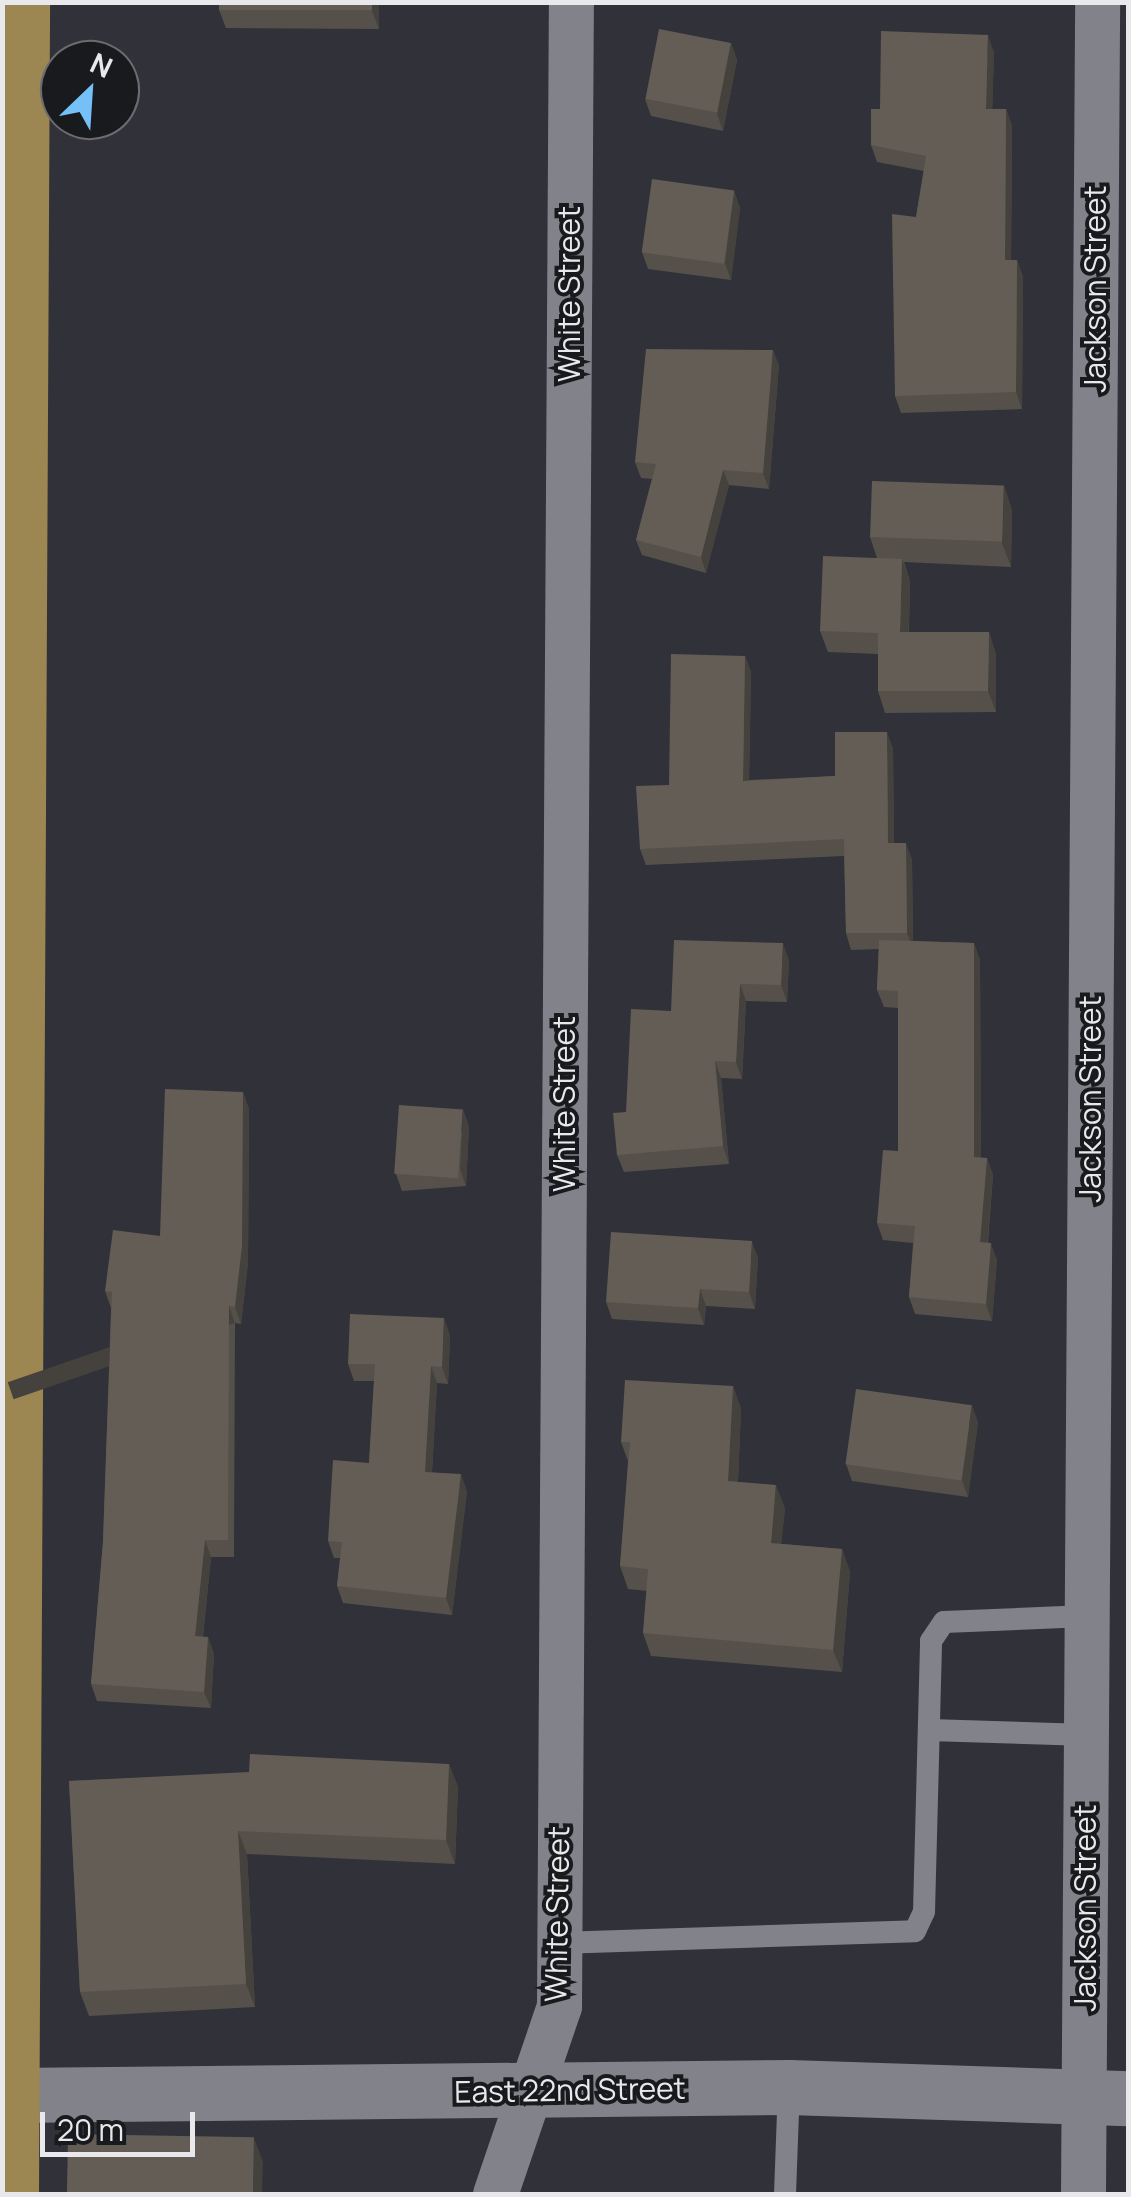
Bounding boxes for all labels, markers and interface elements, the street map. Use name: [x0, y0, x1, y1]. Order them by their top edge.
north arrow: [40, 40, 140, 140]
text: N: [85, 43, 119, 86]
street label: Jackson Street: [1077, 185, 1113, 393]
street label: White Street: [551, 206, 587, 382]
street label: Jackson Street: [1072, 995, 1108, 1203]
street label: White Street: [546, 1016, 582, 1192]
street label: Jackson Street: [1067, 1804, 1103, 2012]
street label: White Street: [537, 1826, 577, 2002]
street label: East 22nd Street: [454, 2070, 686, 2110]
scale bar: [45, 2092, 200, 2154]
text: 20 m: [57, 2109, 124, 2150]

